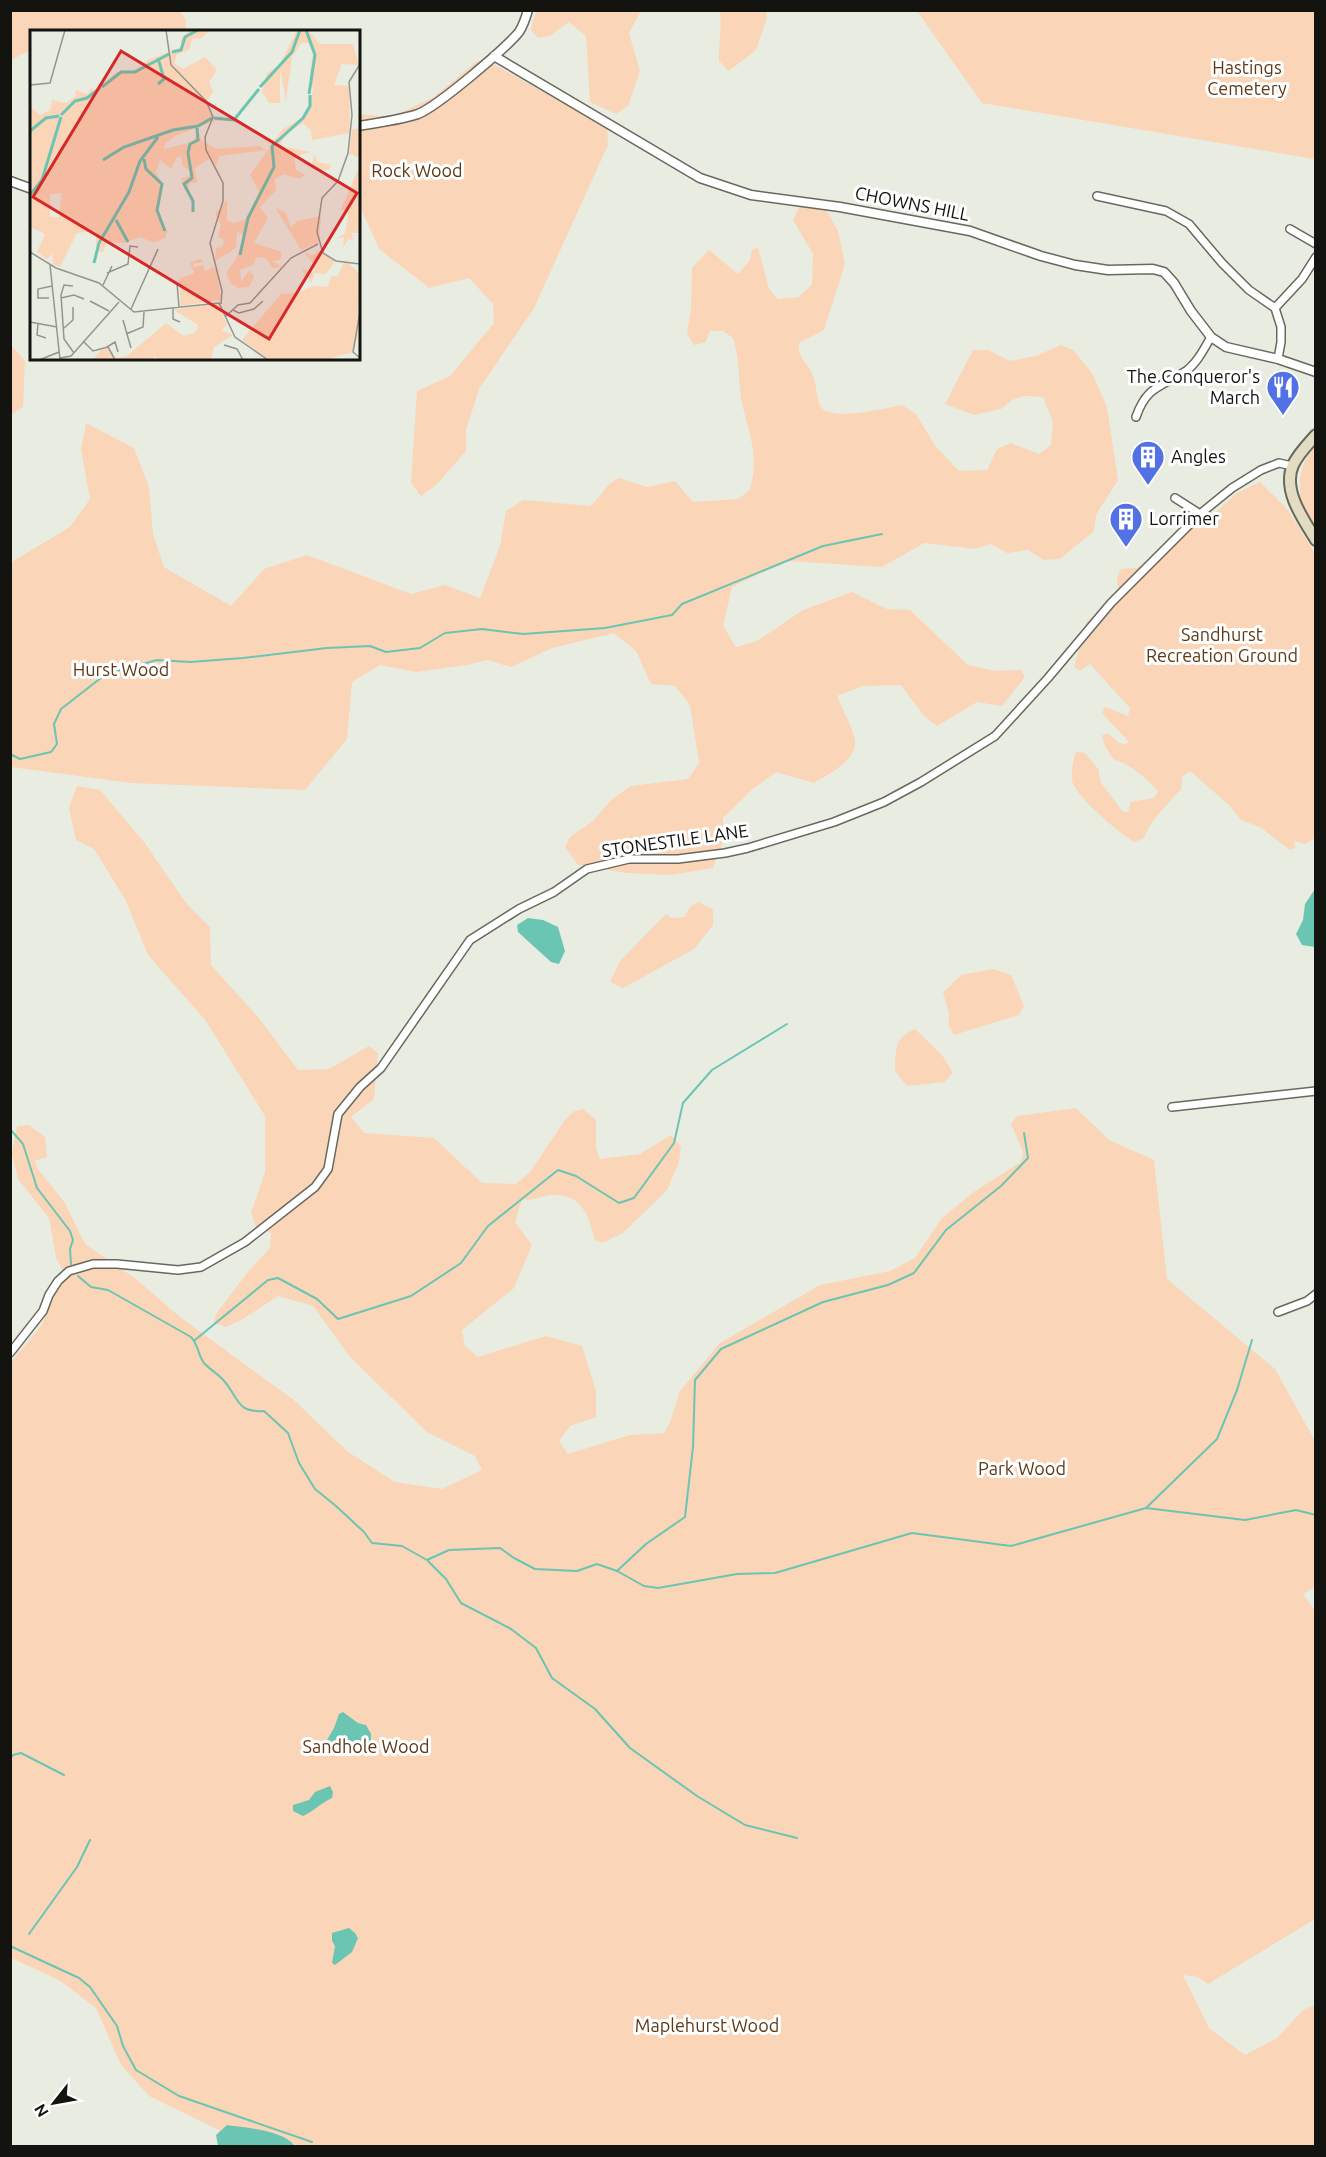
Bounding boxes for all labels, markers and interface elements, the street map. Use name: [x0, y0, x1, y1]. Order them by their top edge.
inset map: [30, 30, 360, 360]
park label: Hastings Cemetery: [1207, 57, 1287, 98]
park label: Rock Wood: [371, 160, 463, 180]
street label: CHOWNS HILL: [853, 182, 971, 224]
place label: The Conqueror's March: [1127, 366, 1260, 407]
restaurant icon: The Conqueror's March: [1265, 369, 1301, 416]
building icon: Angles: [1130, 439, 1166, 486]
place label: Angles: [1171, 446, 1226, 466]
building icon: Lorrimer: [1108, 501, 1144, 548]
place label: Lorrimer: [1149, 508, 1219, 528]
park label: Sandhurst Recreation Ground: [1146, 624, 1298, 665]
park label: Hurst Wood: [73, 659, 169, 679]
street label: STONESTILE LANE: [600, 820, 749, 860]
park label: Park Wood: [978, 1458, 1066, 1478]
park label: Sandhole Wood: [302, 1736, 430, 1756]
park label: Maplehurst Wood: [635, 2015, 779, 2035]
north arrow: [24, 2073, 84, 2133]
text: N: [30, 2101, 52, 2120]

